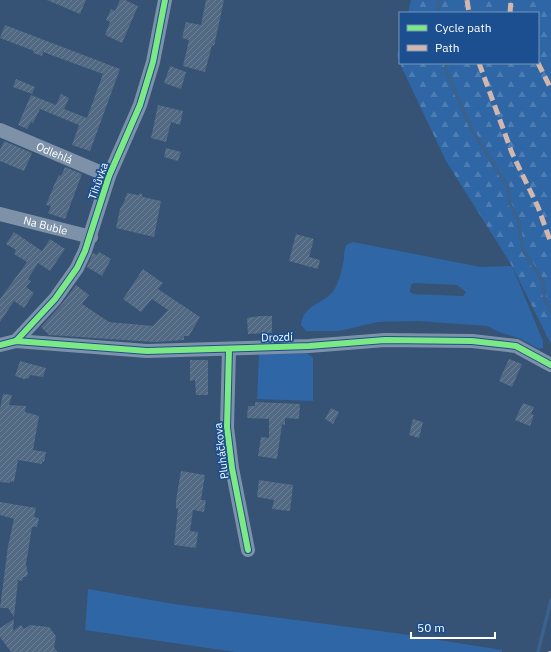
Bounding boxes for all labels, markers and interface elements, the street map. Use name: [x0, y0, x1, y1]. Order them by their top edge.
legend: [399, 12, 539, 64]
text: Cycle path: [435, 20, 492, 35]
text: Path: [435, 40, 460, 55]
street label: Odlehlá: [34, 139, 75, 167]
street label: Tihůvka: [85, 160, 111, 202]
street label: Na Buble: [22, 213, 69, 238]
street label: Drozdí: [261, 329, 293, 345]
street label: Pluháčkova: [211, 422, 231, 480]
scale bar: [411, 614, 495, 640]
text: 50 m: [417, 620, 445, 635]

